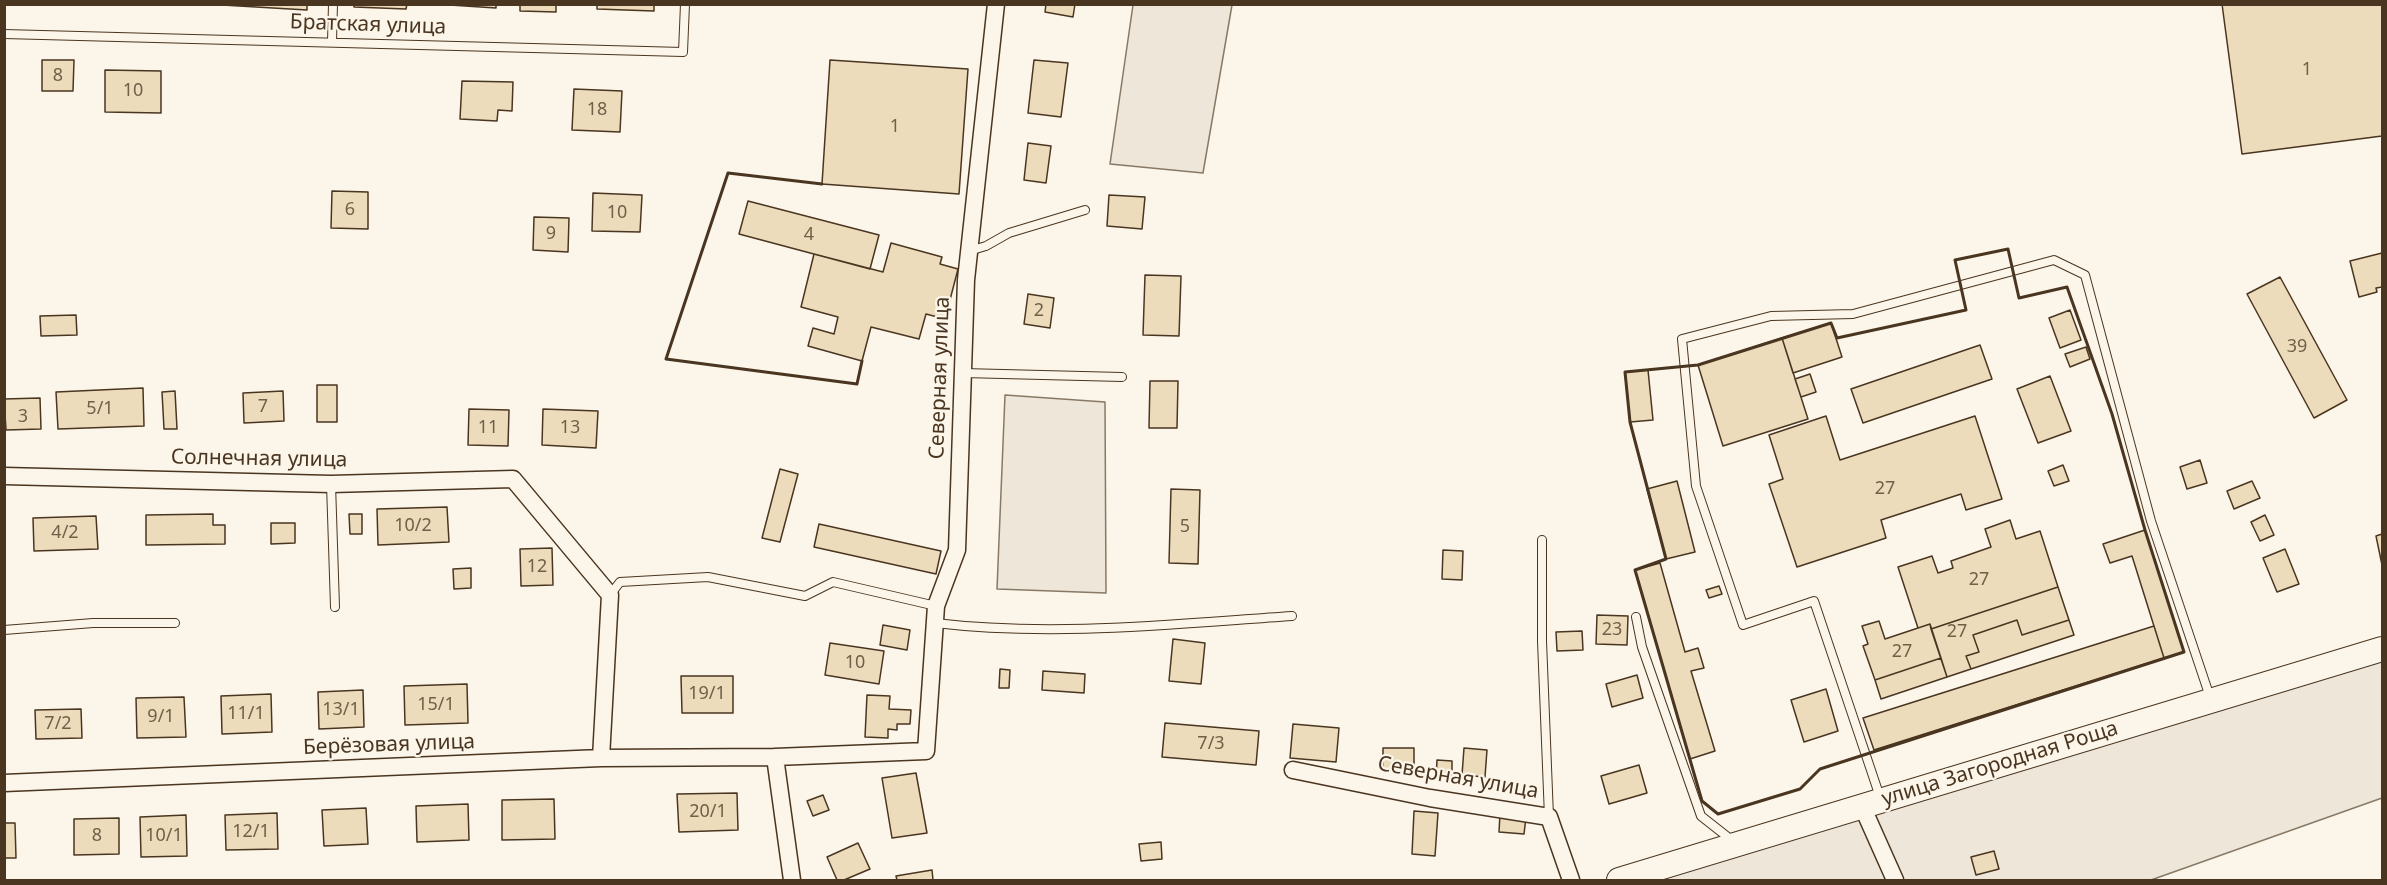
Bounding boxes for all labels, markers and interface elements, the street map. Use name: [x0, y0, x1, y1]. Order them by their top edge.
street label: Братская улица: [289, 10, 447, 40]
house number: 1: [2302, 59, 2312, 81]
house number: 8: [53, 65, 63, 87]
house number: 10: [123, 80, 143, 102]
house number: 18: [587, 99, 607, 121]
house number: 1: [890, 116, 900, 138]
house number: 6: [345, 199, 355, 221]
house number: 10: [607, 202, 627, 224]
house number: 9: [546, 223, 556, 245]
house number: 4: [804, 224, 814, 246]
street label: Северная улица: [925, 296, 955, 460]
house number: 2: [1034, 300, 1044, 322]
house number: 39: [2287, 336, 2307, 358]
house number: 7: [258, 396, 268, 418]
house number: 5/1: [86, 398, 114, 420]
house number: 3: [18, 406, 28, 428]
house number: 11: [478, 417, 498, 439]
house number: 13: [560, 417, 580, 439]
street label: Солнечная улица: [171, 445, 347, 473]
house number: 27: [1875, 478, 1895, 500]
house number: 10/2: [394, 515, 432, 537]
house number: 5: [1180, 516, 1190, 538]
house number: 4/2: [51, 522, 79, 544]
house number: 12: [527, 556, 547, 578]
house number: 27: [1969, 569, 1989, 591]
house number: 23: [1602, 619, 1622, 641]
house number: 27: [1947, 621, 1967, 643]
house number: 27: [1892, 641, 1912, 663]
house number: 10: [845, 652, 865, 674]
house number: 19/1: [688, 683, 726, 705]
house number: 15/1: [417, 694, 455, 716]
house number: 13/1: [322, 699, 360, 721]
house number: 11/1: [227, 703, 265, 725]
house number: 9/1: [147, 706, 175, 728]
house number: 7/2: [44, 713, 72, 735]
street label: улица Загородная Роща: [1879, 716, 2121, 812]
street label: Берёзовая улица: [303, 729, 475, 761]
house number: 7/3: [1197, 733, 1225, 755]
street label: Северная улица: [1376, 751, 1540, 805]
house number: 20/1: [689, 801, 727, 823]
house number: 12/1: [232, 821, 270, 843]
house number: 8: [92, 825, 102, 847]
house number: 10/1: [145, 825, 183, 847]

